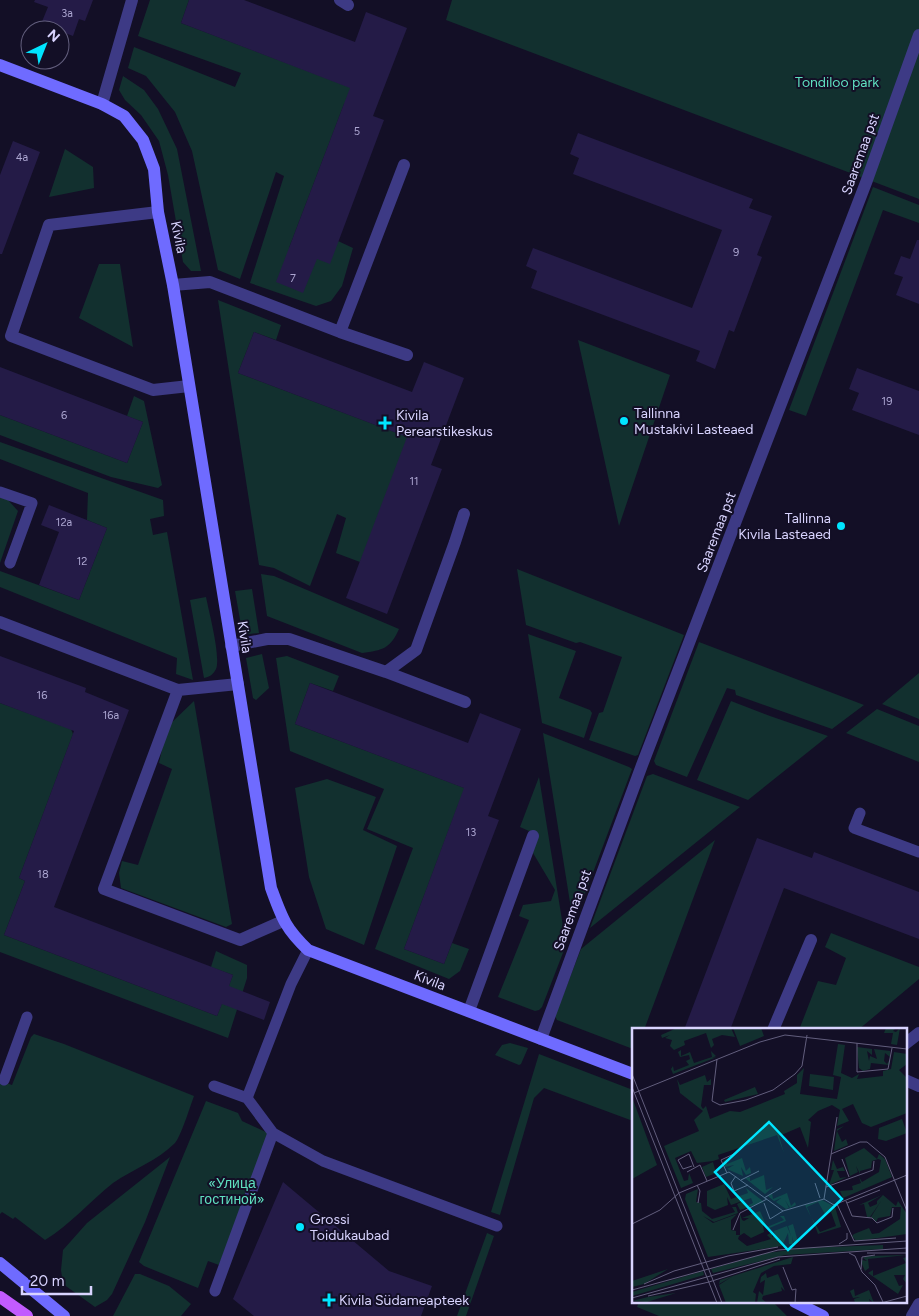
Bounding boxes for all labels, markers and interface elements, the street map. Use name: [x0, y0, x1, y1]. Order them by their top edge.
house number: 3a: [61, 7, 73, 20]
north arrow: [20, 20, 70, 70]
text: N: [44, 26, 63, 46]
park label: Tondiloo park: [795, 74, 879, 91]
street label: Saaremaa pst: [838, 111, 883, 197]
house number: 5: [354, 125, 360, 138]
house number: 4a: [16, 151, 28, 164]
street label: Kivila: [167, 219, 190, 255]
house number: 9: [733, 246, 739, 259]
house number: 7: [290, 272, 296, 285]
house number: 19: [882, 395, 892, 408]
place label: Tallinna Mustakivi Lasteaed: [634, 405, 753, 438]
place label: Kivila Perearstikeskus: [396, 407, 493, 440]
house number: 6: [61, 409, 67, 422]
marker: Tallinna Mustakivi Lasteaed: [618, 415, 630, 427]
marker: Kivila Perearstikeskus: [378, 416, 392, 430]
house number: 11: [409, 475, 419, 488]
street label: Saaremaa pst: [693, 489, 740, 575]
place label: Tallinna Kivila Lasteaed: [738, 510, 831, 543]
house number: 12a: [56, 516, 72, 529]
marker: Tallinna Kivila Lasteaed: [835, 520, 847, 532]
house number: 12: [77, 555, 87, 568]
street label: Kivila: [234, 620, 255, 654]
house number: 16: [37, 689, 47, 702]
house number: 16a: [103, 709, 119, 722]
house number: 13: [466, 826, 476, 839]
street label: Saaremaa pst: [550, 867, 595, 953]
house number: 18: [37, 868, 49, 881]
street label: Kivila: [412, 967, 448, 994]
inset map: [632, 1028, 906, 1304]
park label: «Улица гостиной»: [200, 1175, 265, 1208]
place label: Grossi Toidukaubad: [310, 1211, 389, 1244]
marker: Grossi Toidukaubad: [294, 1221, 306, 1233]
scale bar: [22, 1264, 91, 1296]
text: 20 m: [30, 1272, 64, 1290]
place label: Kivila Südameapteek: [339, 1292, 469, 1309]
marker: Kivila Südameapteek: [323, 1294, 335, 1306]

